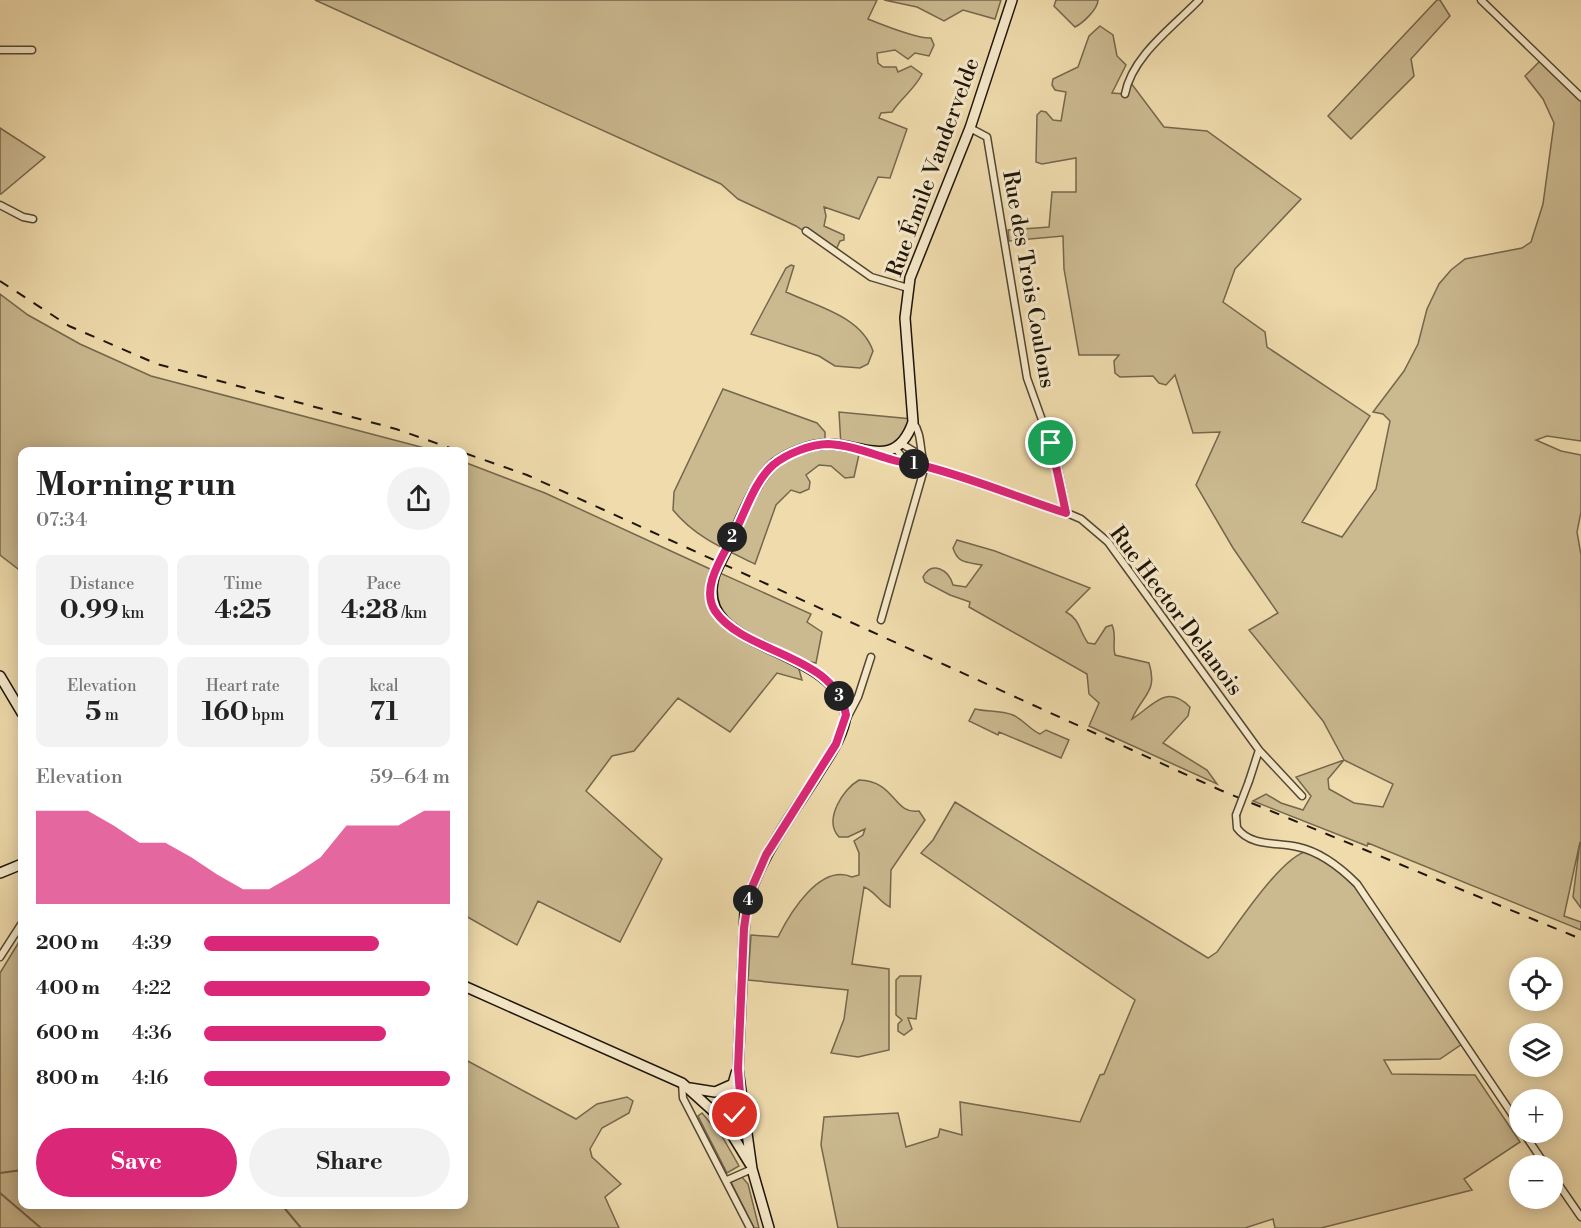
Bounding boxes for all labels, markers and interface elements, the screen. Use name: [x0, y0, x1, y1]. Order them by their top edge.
street label: Rue Émile Vandervelde: [880, 54, 986, 281]
street label: Rue des Trois Coulons: [996, 168, 1061, 390]
pin: [1025, 417, 1076, 468]
icon: arrive: [1034, 426, 1067, 459]
pin: 1: [899, 449, 929, 479]
text: 1: [910, 454, 918, 474]
text: Morning run: [36, 465, 236, 506]
button: share: [387, 467, 450, 530]
text: 07:34: [36, 508, 87, 533]
street label: Rue Hector Delanois: [1103, 521, 1248, 701]
pin: 2: [717, 522, 747, 552]
text: 2: [727, 527, 737, 547]
text: Distance: [70, 574, 134, 594]
text: Time: [224, 574, 262, 594]
text: Pace: [367, 574, 401, 594]
text: 0.99: [60, 594, 119, 626]
text: 4:25: [215, 594, 271, 626]
text: 4:28: [341, 594, 398, 626]
text: km: [119, 603, 144, 623]
text: /km: [398, 603, 427, 623]
text: Elevation: [67, 676, 137, 696]
text: Heart rate: [206, 676, 280, 696]
text: kcal: [369, 676, 399, 696]
pin: 3: [824, 681, 854, 711]
text: 3: [834, 686, 844, 706]
text: 5: [85, 696, 101, 728]
text: 160: [202, 696, 249, 728]
text: 71: [370, 696, 398, 728]
text: m: [101, 705, 119, 725]
text: bpm: [249, 705, 284, 725]
text: Elevation: [36, 765, 123, 790]
text: 59–64 m: [370, 765, 450, 790]
pin: 4: [733, 885, 763, 915]
text: 4: [743, 890, 753, 910]
text: 200 m: [36, 931, 99, 956]
text: 4:39: [132, 931, 172, 956]
map controls: [1509, 957, 1563, 1209]
button: locate: [1509, 957, 1563, 1011]
text: 400 m: [36, 976, 100, 1001]
text: 4:22: [132, 976, 171, 1001]
text: 600 m: [36, 1021, 99, 1046]
text: 4:36: [132, 1021, 172, 1046]
button: layers: [1509, 1023, 1563, 1077]
text: 800 m: [36, 1066, 99, 1091]
text: 4:16: [132, 1066, 168, 1091]
pin: [709, 1089, 760, 1140]
button: +: [1509, 1089, 1563, 1143]
icon: check: [718, 1098, 751, 1131]
button: Save: [36, 1128, 237, 1197]
button: Share: [249, 1128, 450, 1197]
button: −: [1509, 1155, 1563, 1209]

